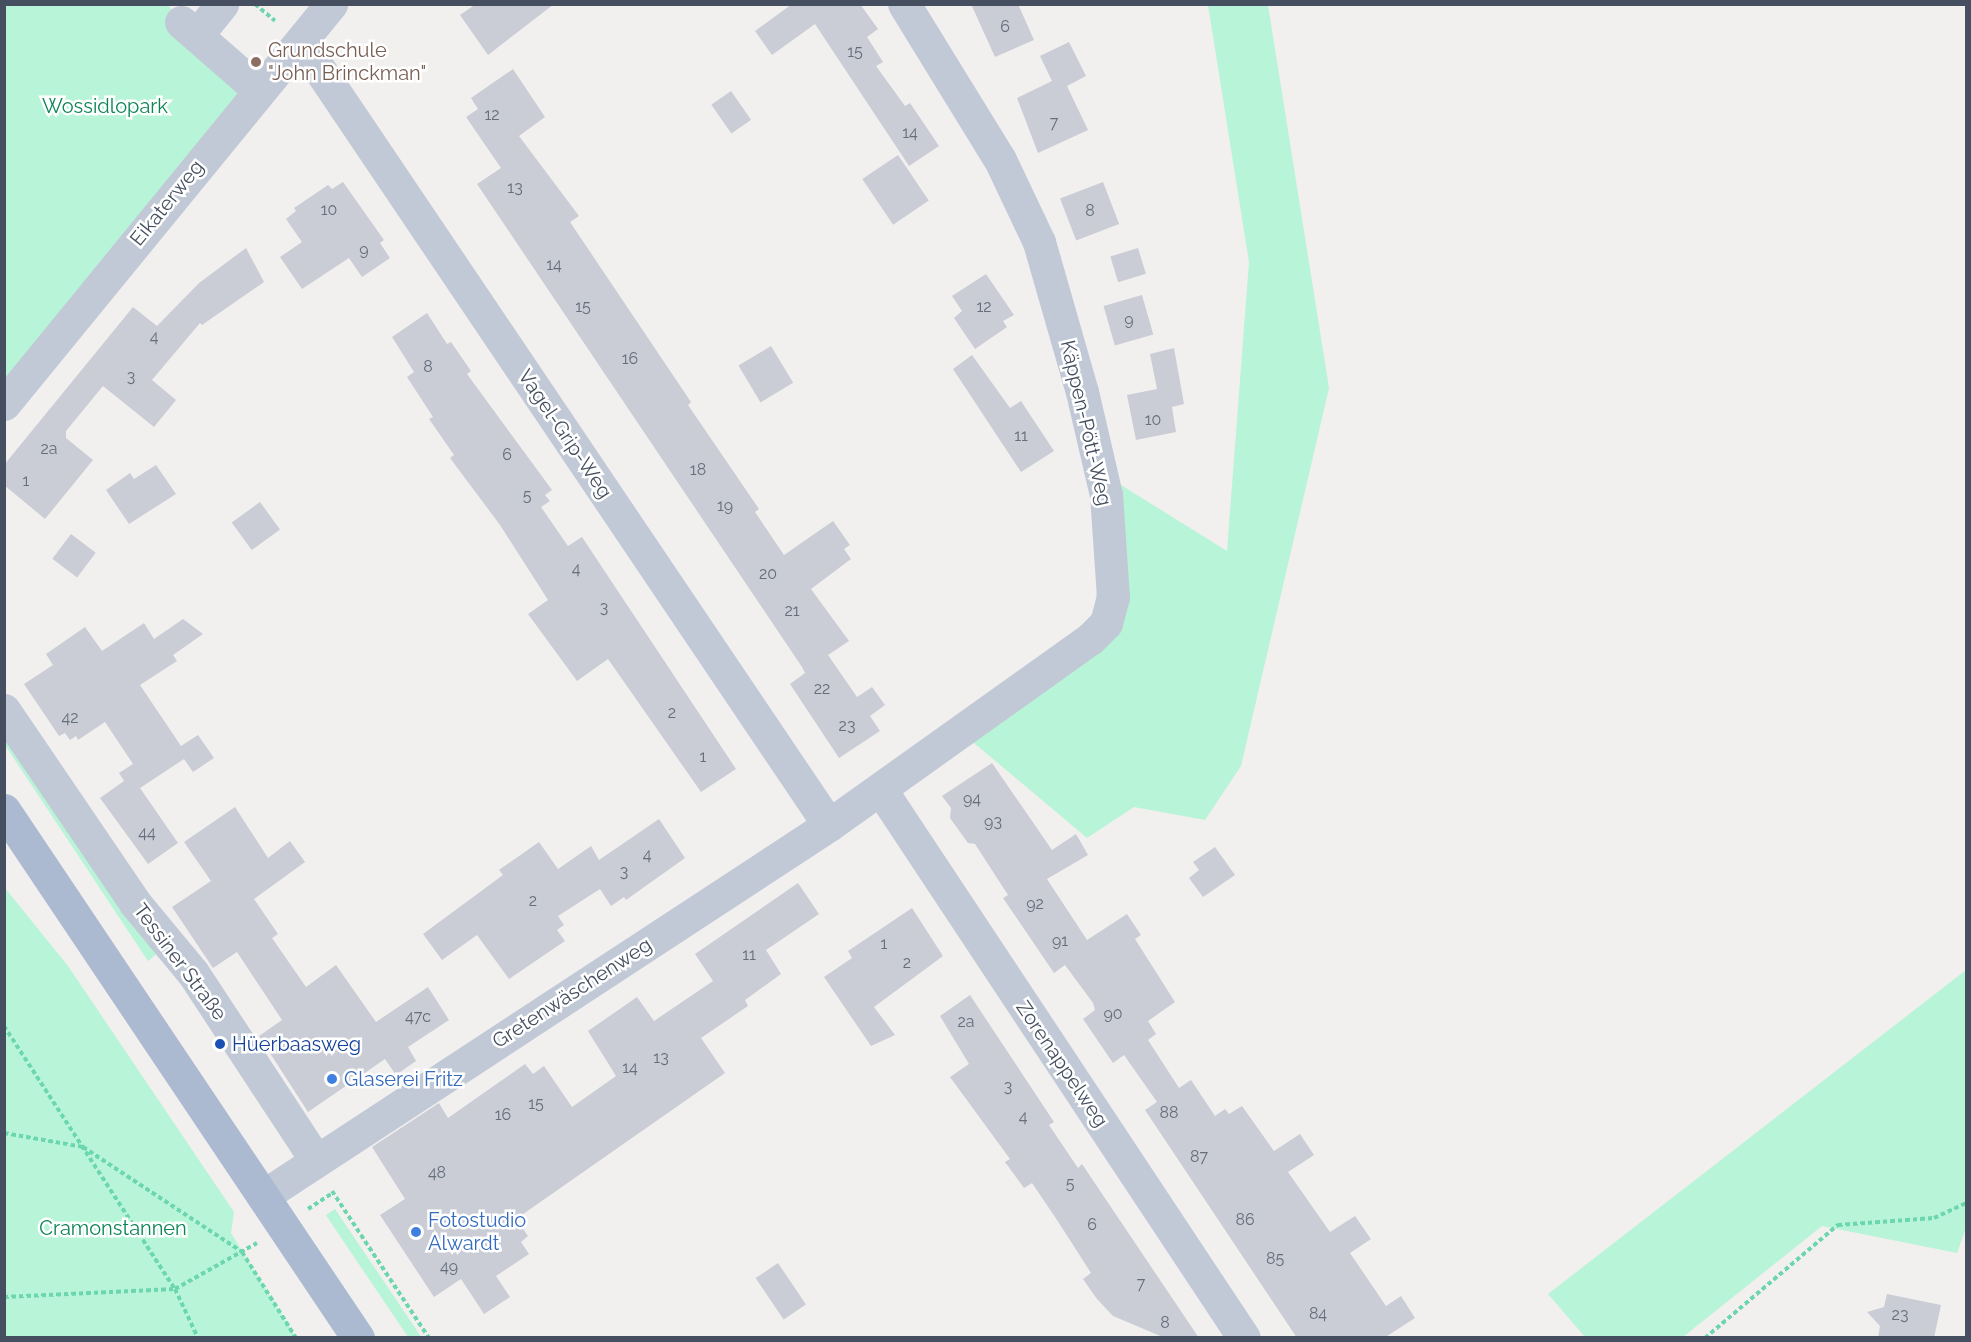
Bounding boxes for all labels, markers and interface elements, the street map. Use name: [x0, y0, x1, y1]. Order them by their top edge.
house number: 6: [1000, 17, 1010, 37]
place label: Grundschule "John Brinckman": [268, 39, 426, 86]
house number: 15: [847, 42, 863, 62]
marker: Grundschule "John Brinckman": [249, 55, 263, 69]
park label: Wossidlopark: [42, 94, 168, 118]
house number: 12: [484, 105, 500, 125]
house number: 7: [1050, 113, 1058, 133]
house number: 14: [902, 123, 918, 143]
street label: Eikaterweg: [125, 155, 209, 251]
house number: 13: [507, 178, 523, 198]
house number: 10: [321, 200, 337, 220]
house number: 8: [1085, 201, 1095, 221]
house number: 9: [359, 240, 369, 260]
house number: 14: [546, 255, 562, 275]
house number: 15: [575, 297, 591, 317]
house number: 12: [976, 297, 992, 317]
house number: 9: [1124, 310, 1134, 330]
house number: 4: [150, 327, 158, 347]
street label: Käppen-Pött-Weg: [1055, 338, 1117, 508]
house number: 16: [622, 349, 638, 369]
house number: 8: [423, 357, 433, 377]
street label: Vagel-Grip-Weg: [513, 365, 617, 503]
house number: 3: [127, 367, 135, 387]
house number: 10: [1145, 410, 1161, 430]
house number: 11: [1014, 426, 1028, 446]
house number: 2a: [40, 439, 58, 459]
house number: 6: [502, 445, 512, 465]
house number: 18: [690, 460, 706, 480]
house number: 1: [23, 471, 29, 491]
house number: 5: [523, 486, 531, 506]
house number: 19: [717, 496, 733, 516]
house number: 4: [572, 559, 580, 579]
house number: 20: [759, 564, 777, 584]
house number: 3: [600, 598, 608, 618]
house number: 21: [784, 601, 800, 621]
house number: 22: [814, 679, 830, 699]
house number: 2: [668, 703, 676, 723]
house number: 42: [61, 708, 79, 728]
house number: 23: [839, 716, 855, 736]
house number: 1: [700, 747, 706, 767]
house number: 94: [963, 789, 981, 809]
house number: 93: [984, 812, 1002, 832]
house number: 44: [138, 823, 156, 843]
house number: 4: [643, 845, 651, 865]
house number: 3: [620, 862, 628, 882]
house number: 2: [529, 891, 537, 911]
house number: 92: [1026, 894, 1044, 914]
street label: Tessiner Straße: [128, 899, 232, 1025]
house number: 91: [1052, 931, 1068, 951]
street label: Gretenwäschenweg: [488, 933, 656, 1053]
house number: 1: [881, 934, 887, 954]
house number: 11: [742, 945, 756, 965]
house number: 2: [903, 953, 911, 973]
street label: Zorenappelweg: [1011, 996, 1113, 1132]
house number: 90: [1103, 1004, 1123, 1024]
house number: 47c: [405, 1007, 431, 1027]
house number: 2a: [957, 1012, 975, 1032]
place label: Hüerbaasweg: [232, 1032, 361, 1056]
marker: Hüerbaasweg: [213, 1037, 227, 1051]
house number: 13: [653, 1048, 669, 1068]
house number: 14: [622, 1058, 638, 1078]
place label: Glaserei Fritz: [344, 1067, 463, 1091]
marker: Glaserei Fritz: [325, 1072, 339, 1086]
house number: 3: [1004, 1077, 1012, 1097]
house number: 15: [528, 1094, 544, 1114]
house number: 88: [1160, 1103, 1178, 1123]
house number: 16: [495, 1105, 511, 1125]
house number: 4: [1019, 1107, 1027, 1127]
house number: 87: [1190, 1147, 1208, 1167]
house number: 48: [428, 1163, 446, 1183]
house number: 5: [1066, 1174, 1074, 1194]
place label: Fotostudio Alwardt: [428, 1208, 526, 1255]
house number: 86: [1235, 1210, 1255, 1230]
house number: 6: [1087, 1215, 1097, 1235]
park label: Cramonstannen: [39, 1216, 187, 1240]
marker: Fotostudio Alwardt: [409, 1225, 423, 1239]
house number: 85: [1266, 1249, 1284, 1269]
house number: 49: [440, 1257, 458, 1277]
house number: 7: [1137, 1274, 1145, 1294]
house number: 84: [1309, 1304, 1327, 1324]
house number: 23: [1892, 1305, 1908, 1325]
house number: 8: [1160, 1313, 1170, 1333]

